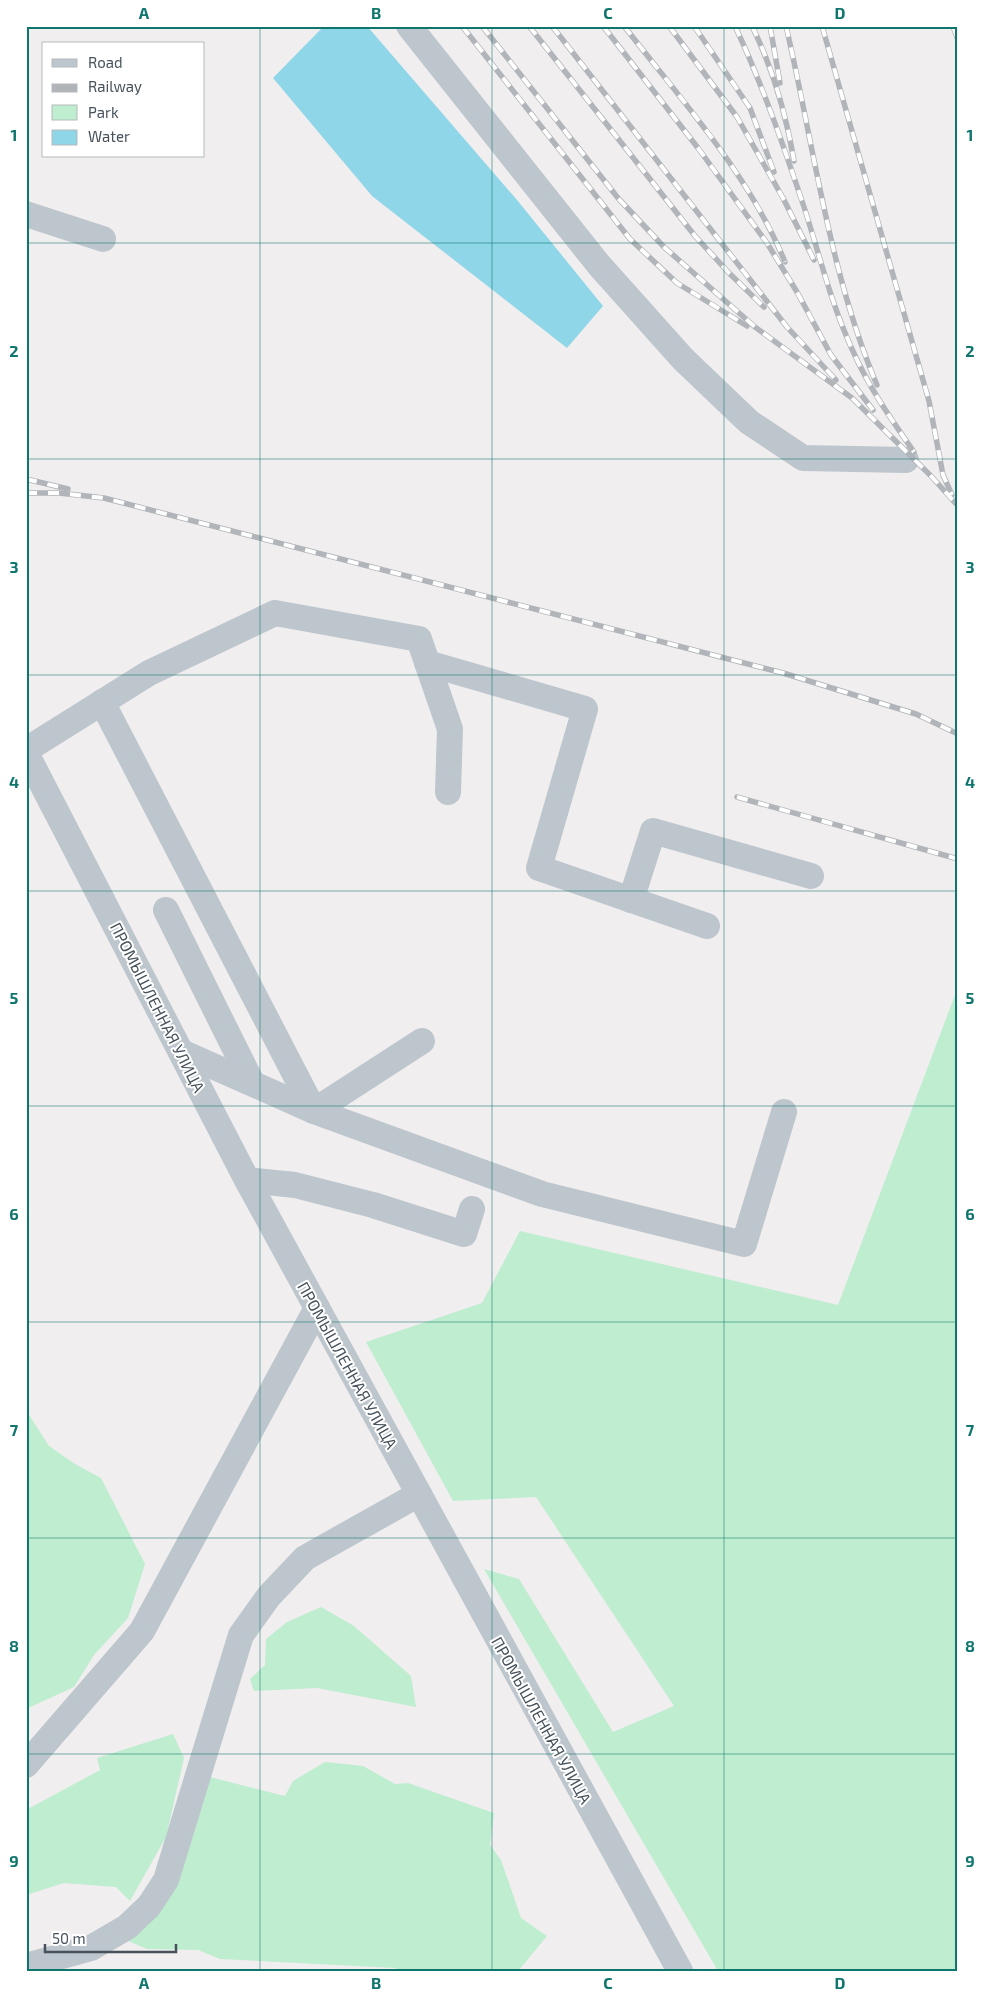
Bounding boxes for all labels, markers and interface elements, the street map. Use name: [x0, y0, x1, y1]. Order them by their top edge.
text: A: [139, 3, 150, 22]
text: B: [371, 3, 381, 22]
text: C: [603, 3, 613, 22]
text: D: [835, 3, 846, 22]
legend: [42, 42, 205, 158]
text: Road: [88, 53, 123, 71]
text: Railway: [88, 77, 142, 95]
text: Park: [88, 103, 119, 121]
text: 1: [11, 125, 17, 144]
text: 1: [967, 125, 973, 144]
text: Water: [88, 127, 130, 145]
text: 2: [9, 341, 19, 360]
text: 2: [965, 341, 975, 360]
text: 3: [9, 557, 19, 576]
text: 3: [965, 557, 975, 576]
text: 4: [9, 772, 19, 791]
text: 4: [965, 772, 975, 791]
street label: ПРОМЫШЛЕННАЯ УЛИЦА: [107, 919, 209, 1095]
text: 5: [10, 988, 19, 1007]
text: 5: [966, 988, 975, 1007]
text: 6: [9, 1204, 19, 1223]
text: 6: [965, 1204, 975, 1223]
street label: ПРОМЫШЛЕННАЯ УЛИЦА: [294, 1278, 402, 1452]
text: 7: [10, 1420, 19, 1439]
text: 7: [966, 1420, 975, 1439]
street label: ПРОМЫШЛЕННАЯ УЛИЦА: [488, 1633, 596, 1807]
text: 8: [9, 1636, 19, 1655]
text: 8: [965, 1636, 975, 1655]
text: 9: [9, 1851, 19, 1870]
text: 9: [965, 1851, 975, 1870]
scale bar: [45, 1922, 176, 1954]
text: 50 m: [52, 1929, 86, 1947]
text: A: [139, 1973, 150, 1992]
text: B: [371, 1973, 381, 1992]
text: C: [603, 1973, 613, 1992]
text: D: [835, 1973, 846, 1992]

